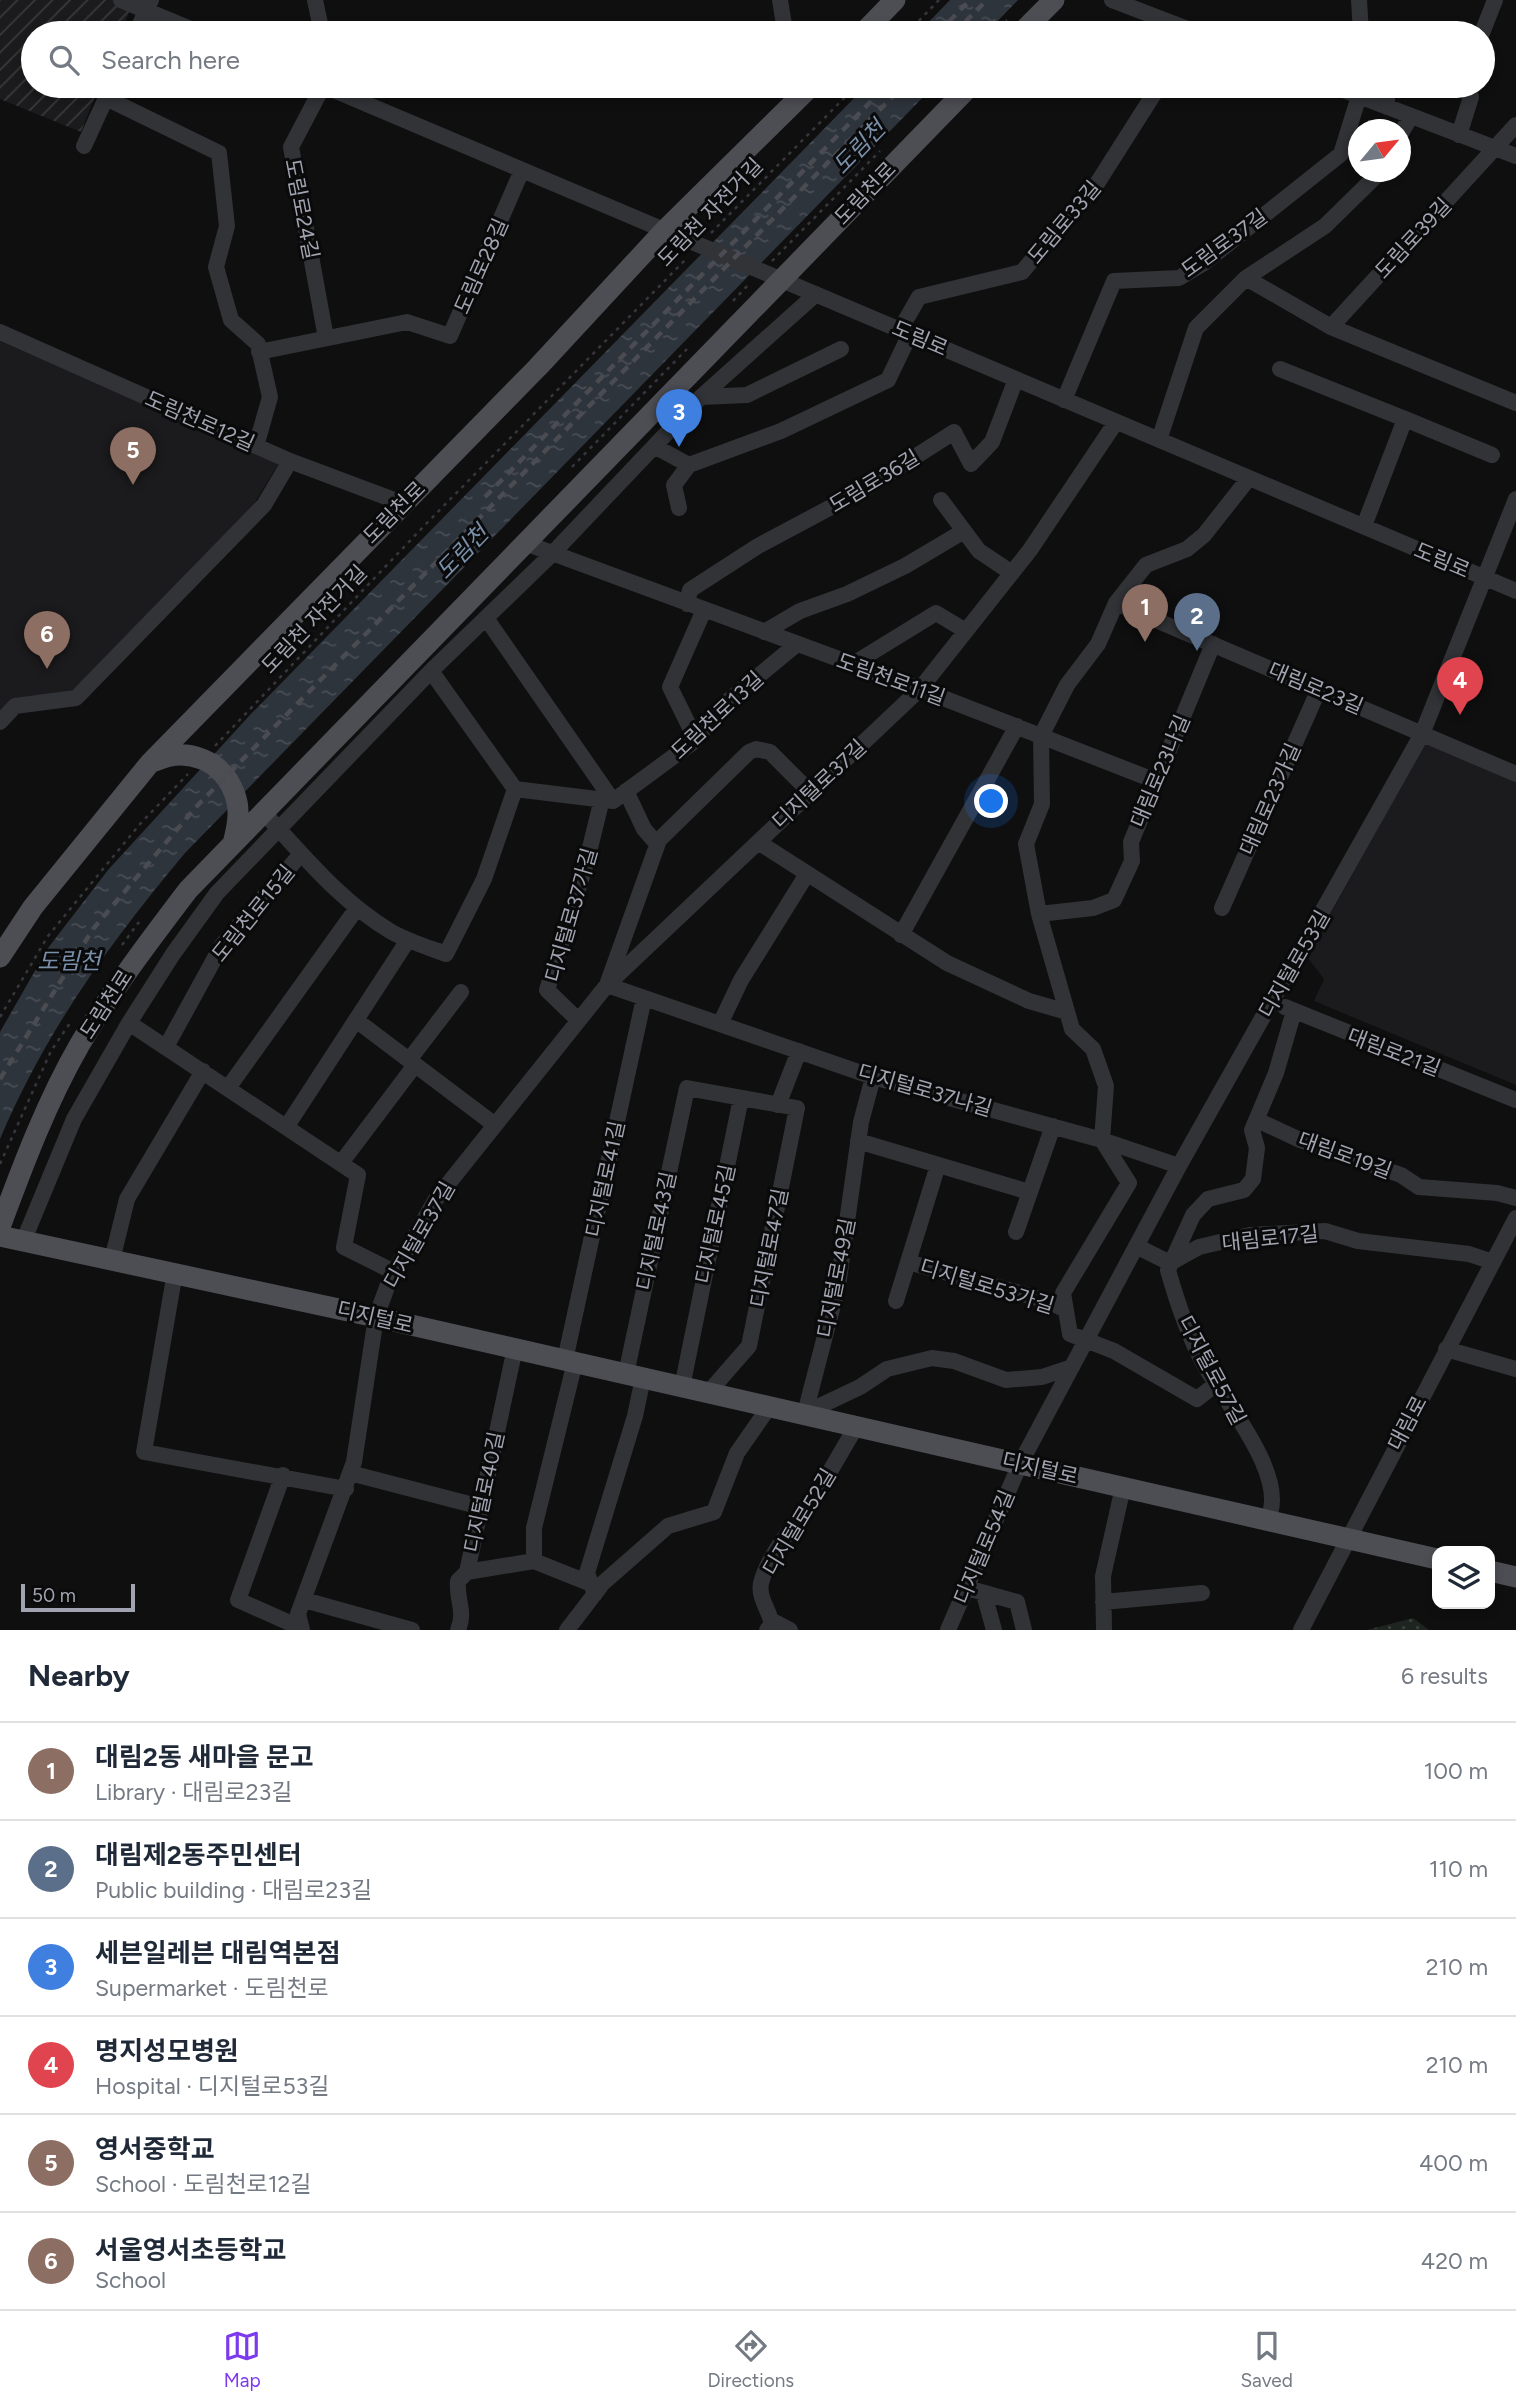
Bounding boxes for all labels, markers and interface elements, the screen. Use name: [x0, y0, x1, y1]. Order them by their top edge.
search box: [21, 21, 1495, 98]
icon: search: [45, 41, 83, 79]
text: Search here: [101, 44, 240, 76]
water label: 도림천: [827, 112, 893, 180]
north arrow: [1348, 119, 1411, 182]
street label: 도림천 자전거길: [652, 153, 768, 271]
street label: 도림로24길: [280, 157, 324, 261]
street label: 도림천로: [829, 157, 901, 229]
street label: 도림로33길: [1022, 176, 1106, 268]
street label: 도림로39길: [1370, 193, 1456, 283]
street label: 도림로37길: [1176, 204, 1272, 282]
street label: 도림로28길: [449, 214, 513, 318]
street label: 도림로: [888, 315, 952, 361]
street label: 도림천로12길: [141, 386, 259, 456]
pin: 3: [656, 389, 702, 447]
pin: 5: [110, 427, 156, 485]
street label: 도림로36길: [824, 444, 924, 518]
street label: 도림천로: [358, 476, 430, 548]
water label: 도림천: [430, 517, 496, 585]
street label: 도림로: [1410, 537, 1474, 583]
street label: 도림천 자전거길: [256, 560, 372, 678]
pin: 1: [1122, 584, 1168, 642]
pin: 2: [1174, 593, 1220, 651]
pin: 6: [24, 611, 70, 669]
street label: 도림천로11길: [833, 648, 949, 710]
street label: 대림로23길: [1265, 657, 1367, 719]
pin: 4: [1437, 657, 1483, 715]
street label: 도림천로13길: [666, 666, 768, 764]
street label: 대림로23나길: [1125, 711, 1195, 831]
street label: 디지털로37길: [767, 734, 871, 834]
street label: 대림로23가길: [1234, 739, 1306, 859]
your location: [974, 784, 1008, 818]
street label: 디지털로37가길: [540, 845, 602, 985]
street label: 도림천로15길: [206, 860, 300, 966]
street label: 디지털로53길: [1253, 906, 1335, 1022]
water label: 도림천: [37, 947, 104, 975]
street label: 도림천로: [74, 965, 138, 1043]
street label: 대림로21길: [1344, 1023, 1444, 1081]
street label: 디지털로37나길: [855, 1059, 995, 1121]
street label: 디지털로41길: [580, 1119, 630, 1239]
street label: 대림로19길: [1295, 1127, 1395, 1183]
street label: 디지털로45길: [690, 1162, 740, 1286]
street label: 디지털로43길: [631, 1169, 681, 1293]
street label: 디지털로37길: [378, 1177, 460, 1293]
street label: 디지털로47길: [745, 1186, 793, 1310]
street label: 디지털로49길: [812, 1216, 860, 1340]
street label: 대림로17길: [1220, 1220, 1320, 1256]
street label: 디지털로53가길: [917, 1254, 1057, 1318]
street label: 디지털로: [335, 1296, 415, 1338]
street label: 디지털로57길: [1173, 1311, 1251, 1429]
street label: 대림로: [1382, 1392, 1432, 1454]
street label: 디지털로40길: [459, 1429, 509, 1555]
street label: 디지털로: [1000, 1447, 1080, 1489]
street label: 디지털로52길: [757, 1464, 841, 1580]
street label: 디지털로54길: [949, 1486, 1019, 1608]
map controls: [1432, 1546, 1495, 1609]
button: layers: [1432, 1546, 1495, 1609]
scale bar: [21, 1581, 135, 1613]
text: 50 m: [32, 1584, 76, 1607]
text: Nearby: [28, 1657, 130, 1694]
text: 6 results: [1401, 1662, 1488, 1690]
text: 대림2동 새마을 문고: [95, 1741, 314, 1773]
text: 1: [46, 1757, 56, 1785]
text: 100 m: [1424, 1757, 1488, 1785]
text: Library · 대림로23길: [95, 1778, 292, 1806]
text: 대림제2동주민센터: [95, 1839, 301, 1871]
text: 2: [44, 1855, 58, 1883]
text: 110 m: [1429, 1855, 1488, 1883]
text: Public building · 대림로23길: [95, 1876, 372, 1904]
text: 세븐일레븐 대림역본점: [95, 1937, 340, 1969]
text: 3: [45, 1953, 57, 1981]
text: 210 m: [1426, 1953, 1488, 1981]
text: Supermarket · 도림천로: [95, 1974, 329, 2002]
text: 명지성모병원: [95, 2035, 239, 2067]
text: 4: [44, 2051, 58, 2079]
text: 210 m: [1426, 2051, 1488, 2079]
text: Hospital · 디지털로53길: [95, 2072, 329, 2100]
text: 영서중학교: [95, 2133, 215, 2165]
text: 5: [44, 2149, 58, 2177]
text: 400 m: [1419, 2149, 1488, 2177]
text: School · 도림천로12길: [95, 2170, 312, 2198]
text: 서울영서초등학교: [95, 2234, 286, 2266]
text: 6: [44, 2247, 58, 2275]
text: 420 m: [1421, 2247, 1488, 2275]
text: School: [95, 2266, 166, 2294]
tab: Map: [223, 2327, 261, 2392]
tab: Directions: [707, 2327, 794, 2392]
tab: Saved: [1240, 2327, 1293, 2392]

